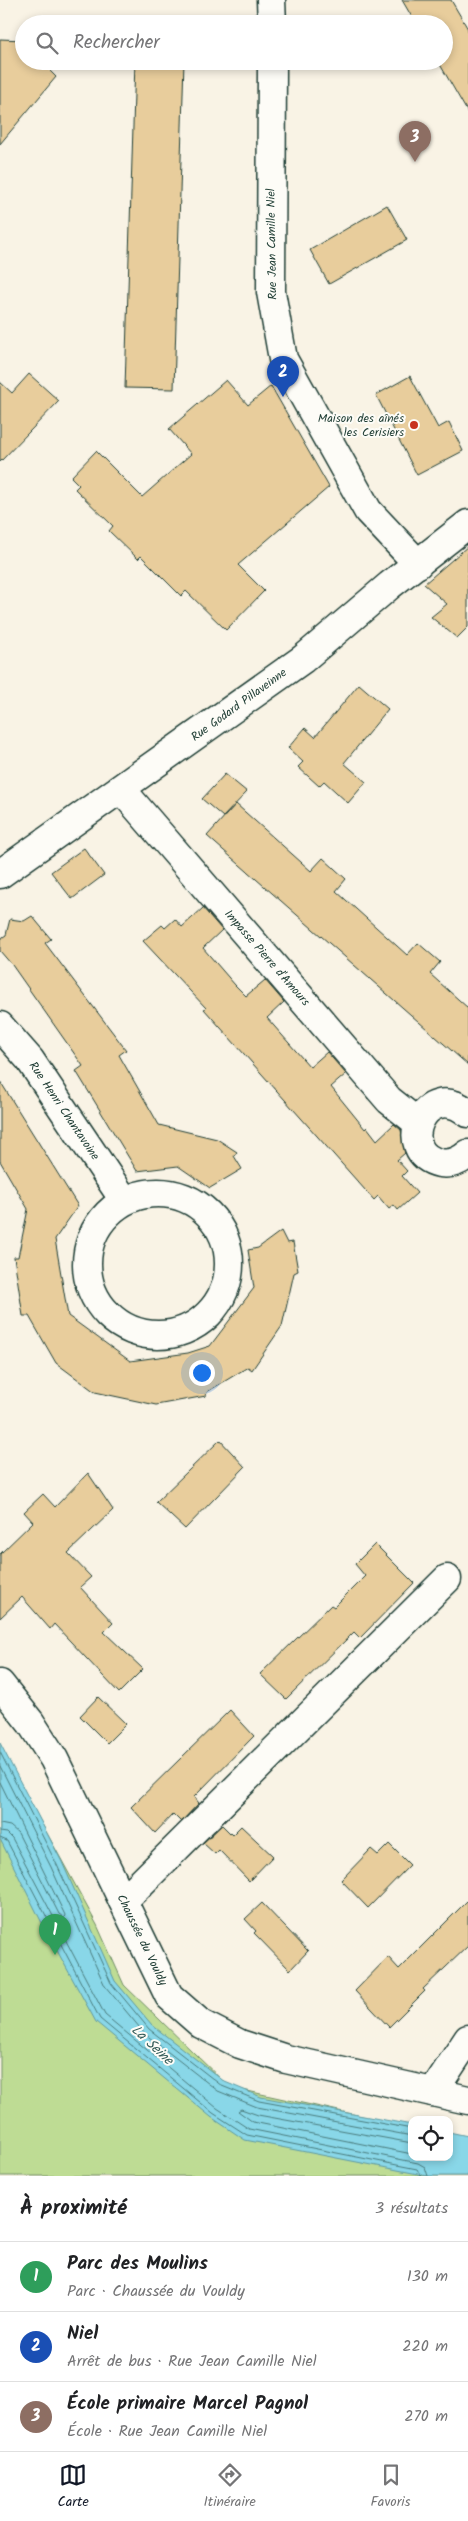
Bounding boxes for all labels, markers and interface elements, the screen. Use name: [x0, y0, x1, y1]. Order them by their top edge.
search box: [15, 15, 453, 70]
text: Rechercher: [73, 28, 160, 58]
icon: search: [33, 29, 61, 57]
pin: 3: [399, 121, 431, 162]
street label: Rue Jean Camille Niel: [262, 188, 282, 300]
pin: 2: [267, 356, 299, 397]
place label: Maison des aînés les Cerisiers: [318, 409, 404, 442]
marker: Maison des aînés les Cerisiers: [408, 419, 420, 431]
street label: Rue Godard Pillaveinne: [187, 663, 291, 746]
street label: Impasse Pierre d'Amours: [220, 905, 314, 1011]
street label: Rue Henri Chantavoine: [24, 1058, 105, 1165]
your location: [189, 1360, 215, 1386]
street label: Chaussée du Vouldy: [112, 1891, 172, 1989]
pin: 1: [39, 1914, 71, 1955]
water label: La Seine: [126, 2020, 179, 2071]
map controls: [408, 2116, 453, 2161]
button: locate: [408, 2116, 453, 2161]
text: À proximité: [20, 2192, 127, 2225]
text: 3 résultats: [375, 2196, 448, 2221]
text: Parc des Moulins: [67, 2249, 208, 2279]
text: 1: [34, 2264, 38, 2289]
text: 130 m: [407, 2264, 448, 2289]
text: Parc · Chaussée du Vouldy: [67, 2279, 245, 2304]
text: Niel: [67, 2319, 98, 2349]
text: 2: [31, 2334, 41, 2359]
text: 220 m: [402, 2334, 448, 2359]
text: Arrêt de bus · Rue Jean Camille Niel: [67, 2349, 317, 2374]
text: École primaire Marcel Pagnol: [67, 2389, 308, 2419]
text: 3: [32, 2404, 40, 2429]
text: 270 m: [404, 2404, 448, 2429]
text: École · Rue Jean Camille Niel: [67, 2419, 267, 2444]
tab: Carte: [57, 2461, 89, 2513]
tab: Itinéraire: [204, 2461, 256, 2513]
tab: Favoris: [371, 2461, 411, 2513]

